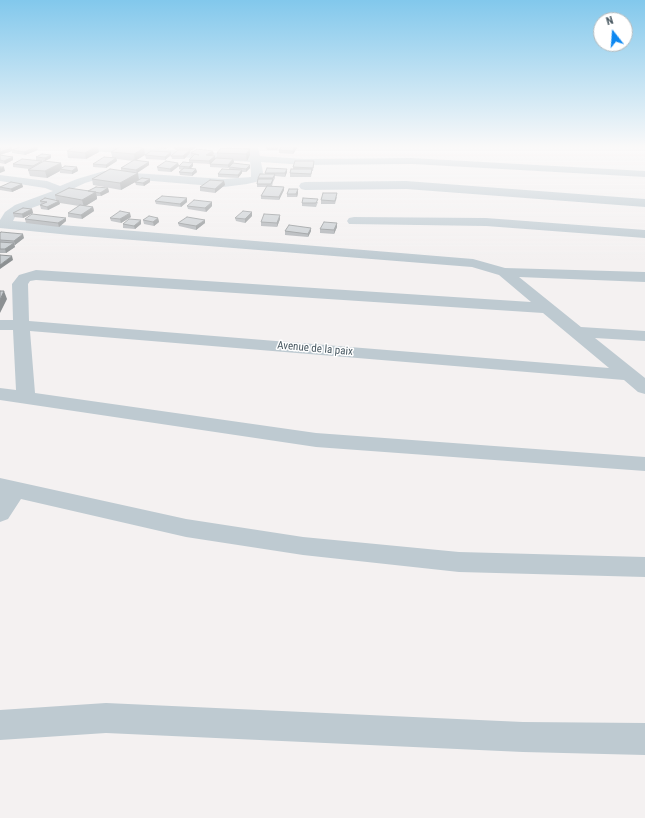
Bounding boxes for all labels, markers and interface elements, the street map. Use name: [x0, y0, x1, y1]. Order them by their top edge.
north arrow: [593, 12, 633, 52]
text: N: [605, 14, 615, 28]
street label: Avenue de la paix: [277, 339, 353, 359]

